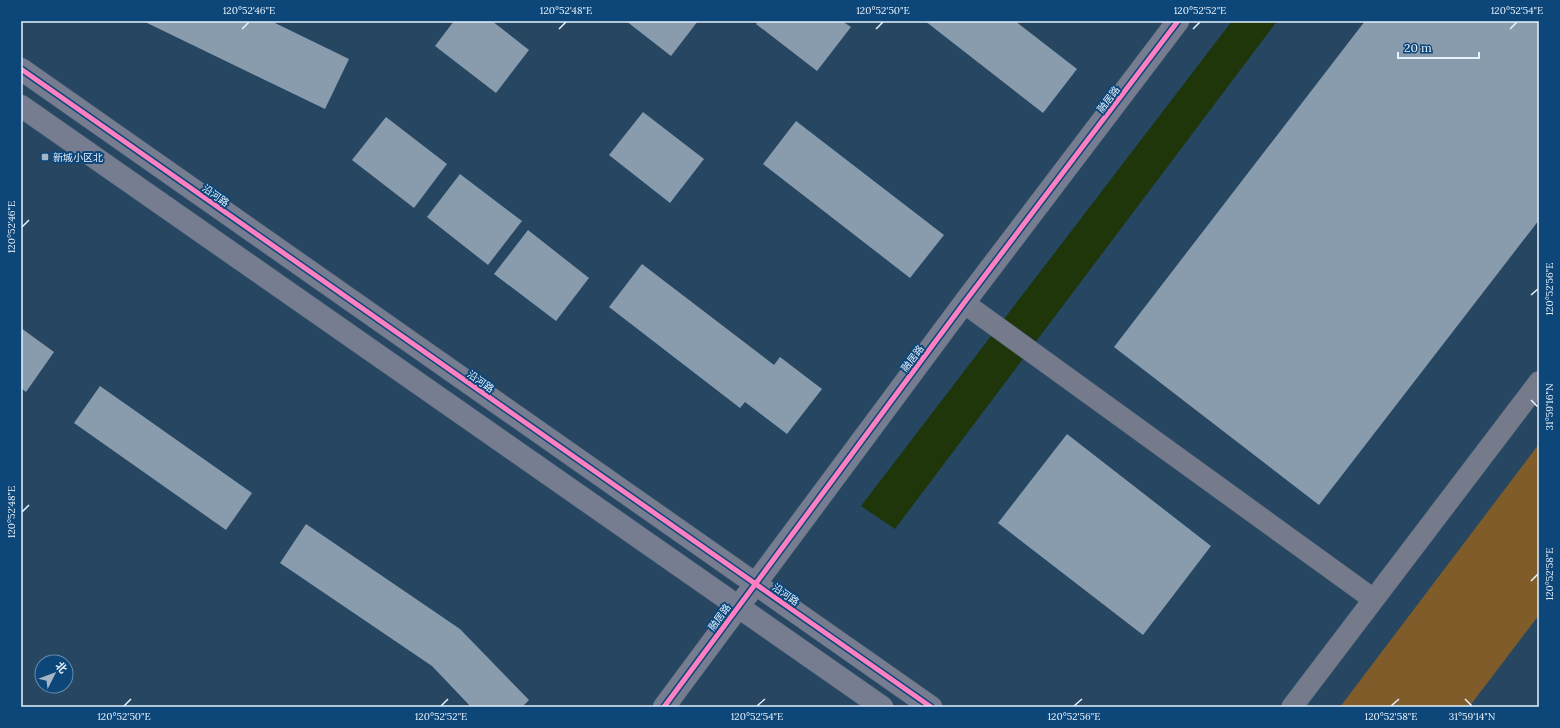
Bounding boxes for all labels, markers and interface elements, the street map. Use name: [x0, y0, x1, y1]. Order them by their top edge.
text: 120°52'46"E: [223, 4, 275, 17]
text: 120°52'48"E: [540, 4, 592, 17]
text: 120°52'50"E: [856, 4, 910, 17]
text: 120°52'52"E: [1174, 4, 1226, 17]
text: 120°52'54"E: [1491, 4, 1543, 17]
scale bar: [1398, 34, 1479, 60]
text: 20 m: [1404, 40, 1432, 55]
street label: 融居路: [1094, 83, 1123, 115]
place label: 新城小区北: [53, 151, 103, 164]
marker: 新城小区北: [40, 152, 50, 162]
street label: 沿河路: [200, 181, 232, 209]
text: 120°52'46"E: [5, 201, 18, 253]
text: 120°52'56"E: [1543, 262, 1556, 316]
street label: 融居路: [898, 342, 927, 374]
street label: 沿河路: [465, 367, 497, 395]
text: 31°59'16"N: [1543, 383, 1556, 431]
text: 120°52'48"E: [5, 486, 18, 538]
text: 120°52'58"E: [1543, 548, 1556, 600]
street label: 沿河路: [770, 580, 802, 608]
street label: 融居路: [705, 601, 733, 633]
north arrow: [34, 654, 74, 694]
text: 北: [53, 659, 70, 676]
text: 120°52'50"E: [97, 710, 151, 723]
text: 120°52'52"E: [415, 710, 467, 723]
text: 120°52'54"E: [731, 710, 783, 723]
text: 120°52'56"E: [1047, 710, 1101, 723]
text: 120°52'58"E: [1365, 710, 1417, 723]
text: 31°59'14"N: [1449, 710, 1496, 723]

